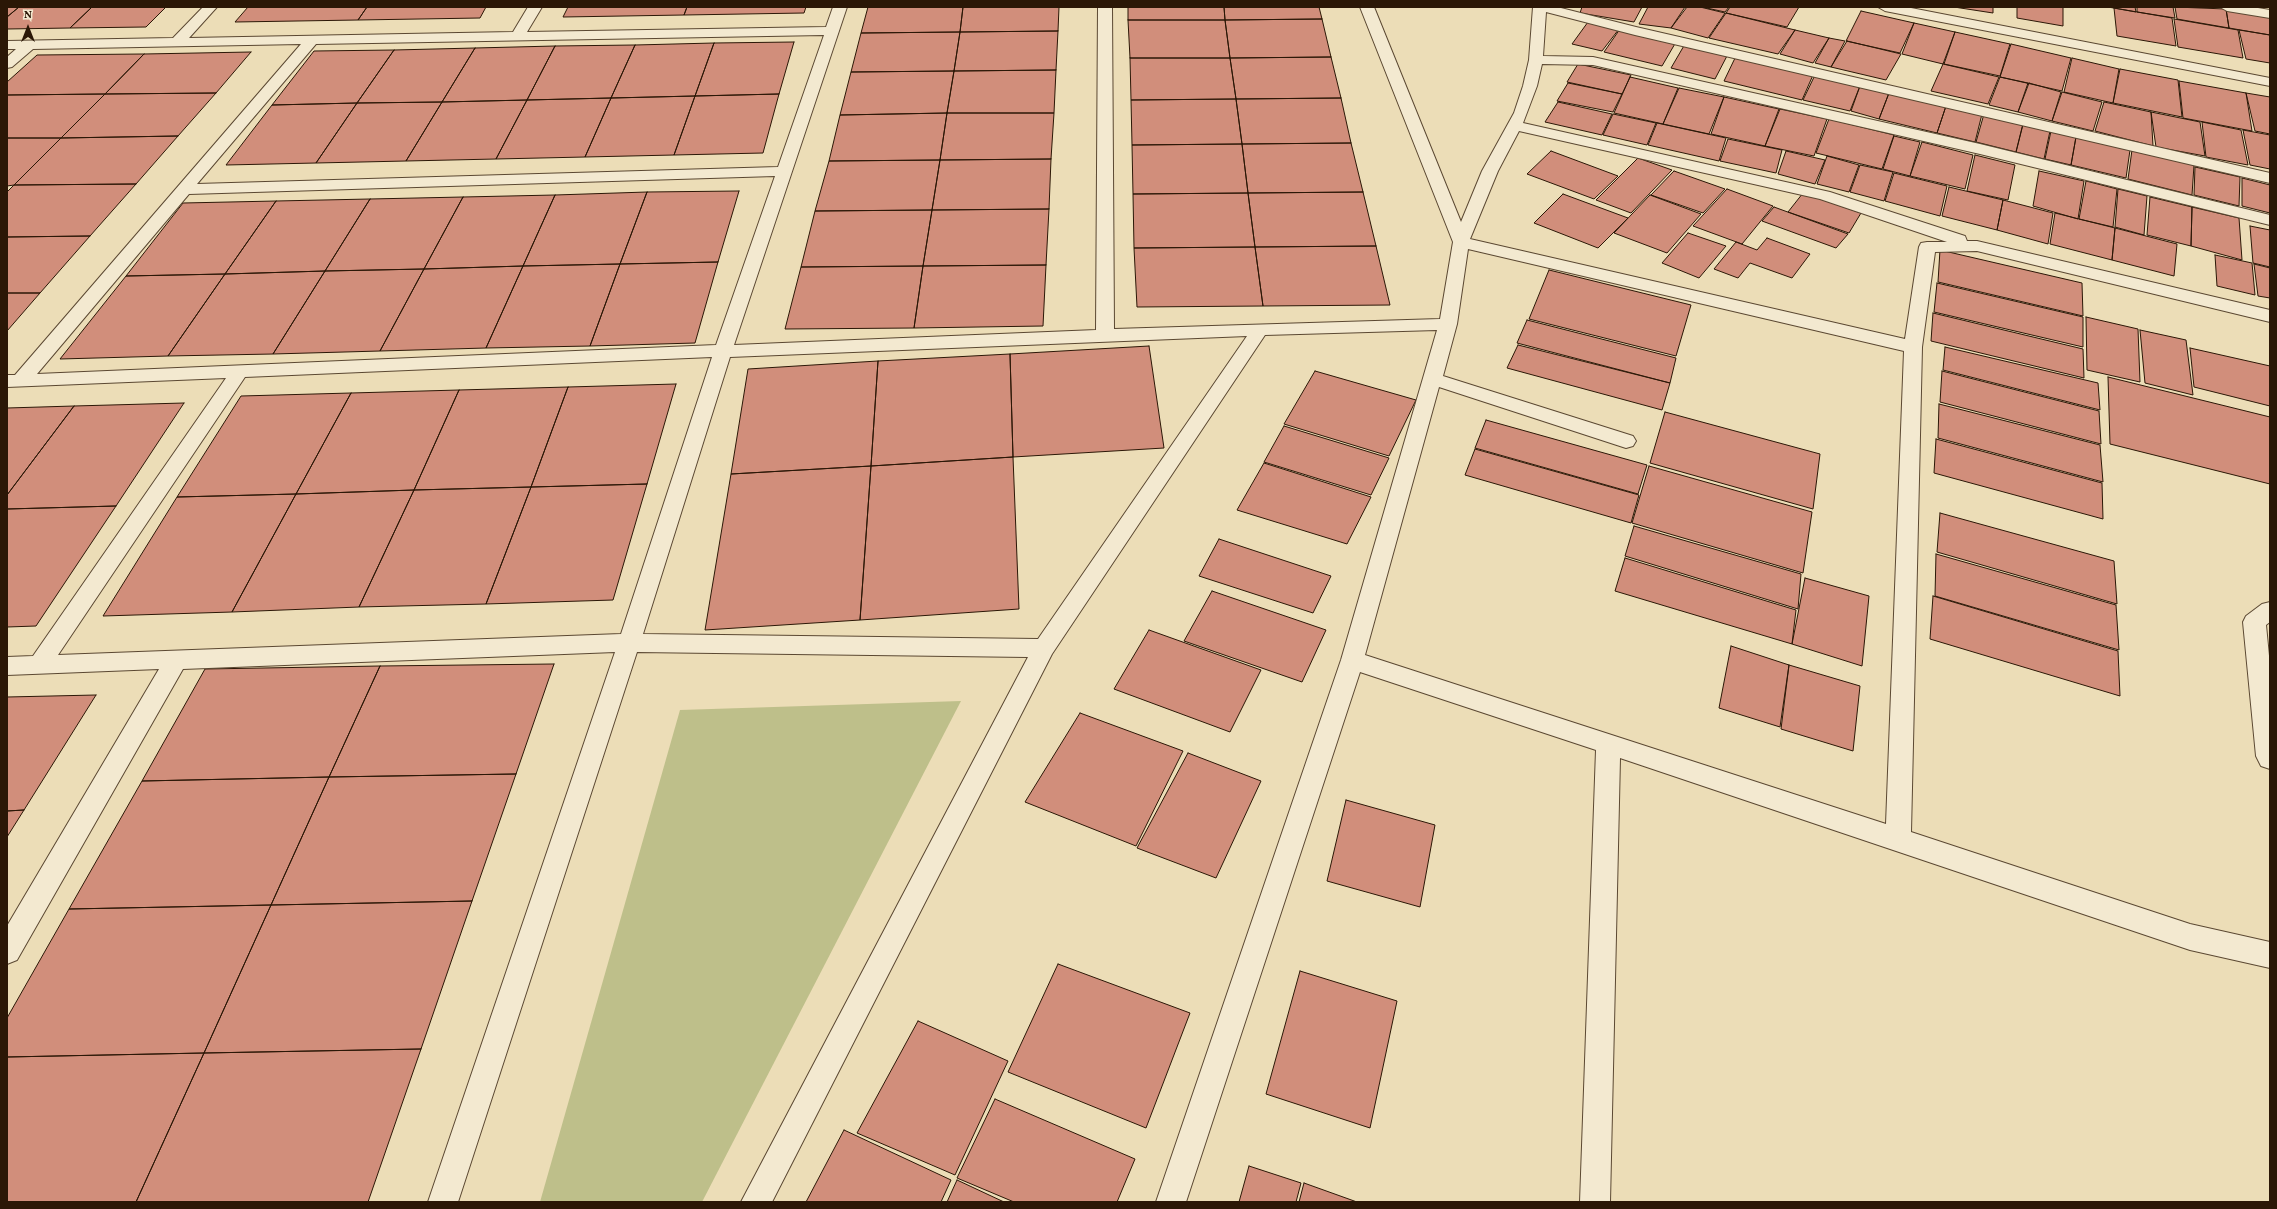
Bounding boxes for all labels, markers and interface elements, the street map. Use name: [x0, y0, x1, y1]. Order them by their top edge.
north arrow: [8, 8, 48, 48]
text: N: [24, 8, 32, 23]

